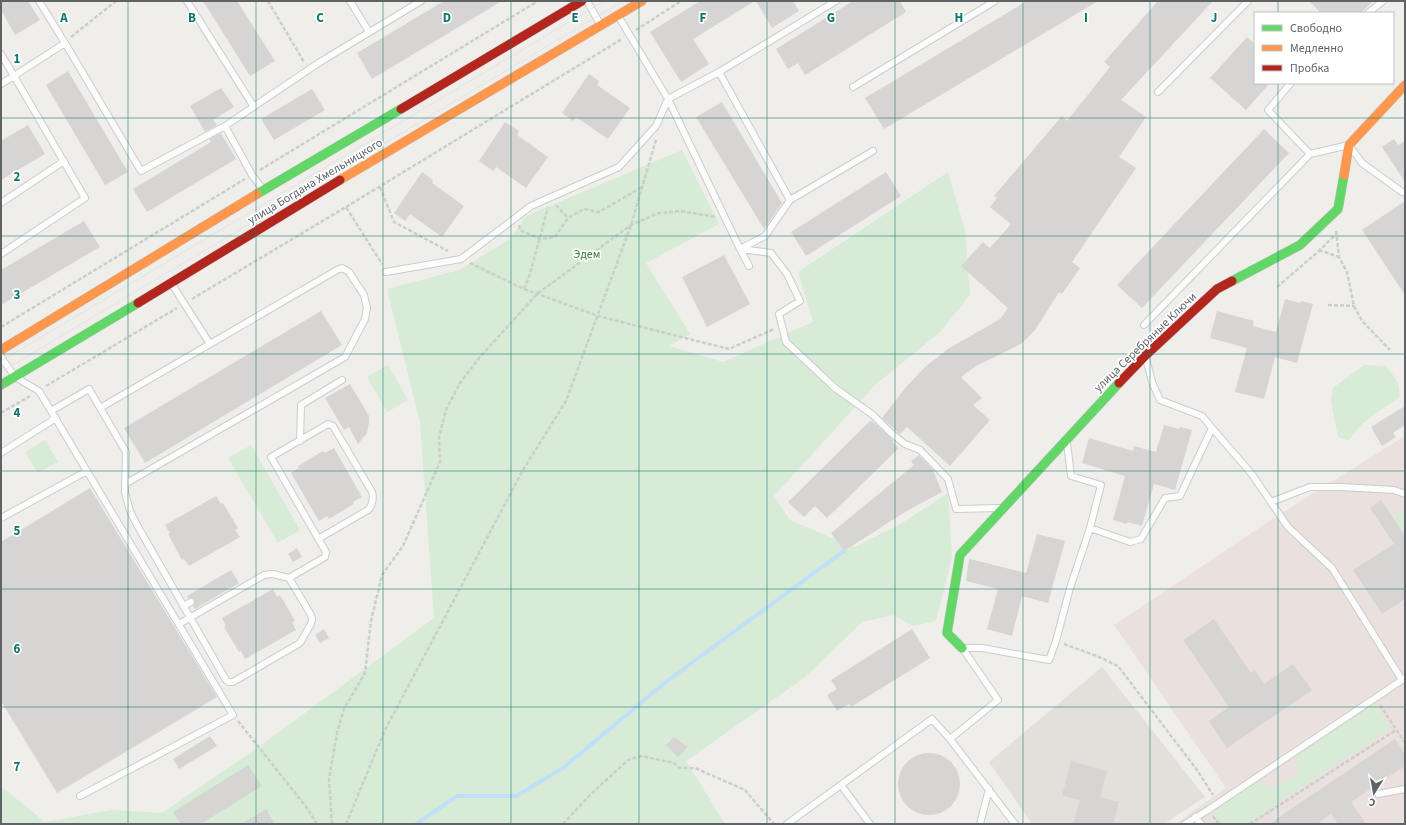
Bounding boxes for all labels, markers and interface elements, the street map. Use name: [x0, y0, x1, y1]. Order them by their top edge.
text: A: [59, 9, 68, 27]
text: B: [188, 9, 196, 27]
text: C: [316, 9, 324, 27]
text: D: [443, 9, 451, 27]
text: E: [571, 9, 579, 27]
text: F: [700, 9, 707, 27]
text: G: [827, 9, 835, 27]
text: H: [955, 9, 963, 27]
text: I: [1084, 9, 1088, 27]
text: J: [1211, 9, 1217, 27]
legend: [1254, 12, 1394, 84]
text: Свободно: [1290, 20, 1342, 37]
text: Медленно: [1290, 40, 1344, 57]
text: 1: [14, 50, 21, 68]
text: Пробка: [1290, 60, 1329, 77]
street label: улица Богдана Хмельницкого: [245, 134, 386, 229]
text: 2: [14, 168, 21, 186]
park label: Эдем: [574, 246, 600, 263]
text: 3: [14, 286, 21, 304]
street label: улица Серебряные Ключи: [1090, 289, 1201, 396]
text: 4: [14, 404, 21, 422]
text: 5: [14, 522, 21, 540]
text: 6: [14, 640, 21, 658]
text: 7: [14, 758, 21, 776]
north arrow: [1354, 773, 1394, 813]
text: С: [1367, 794, 1377, 810]

